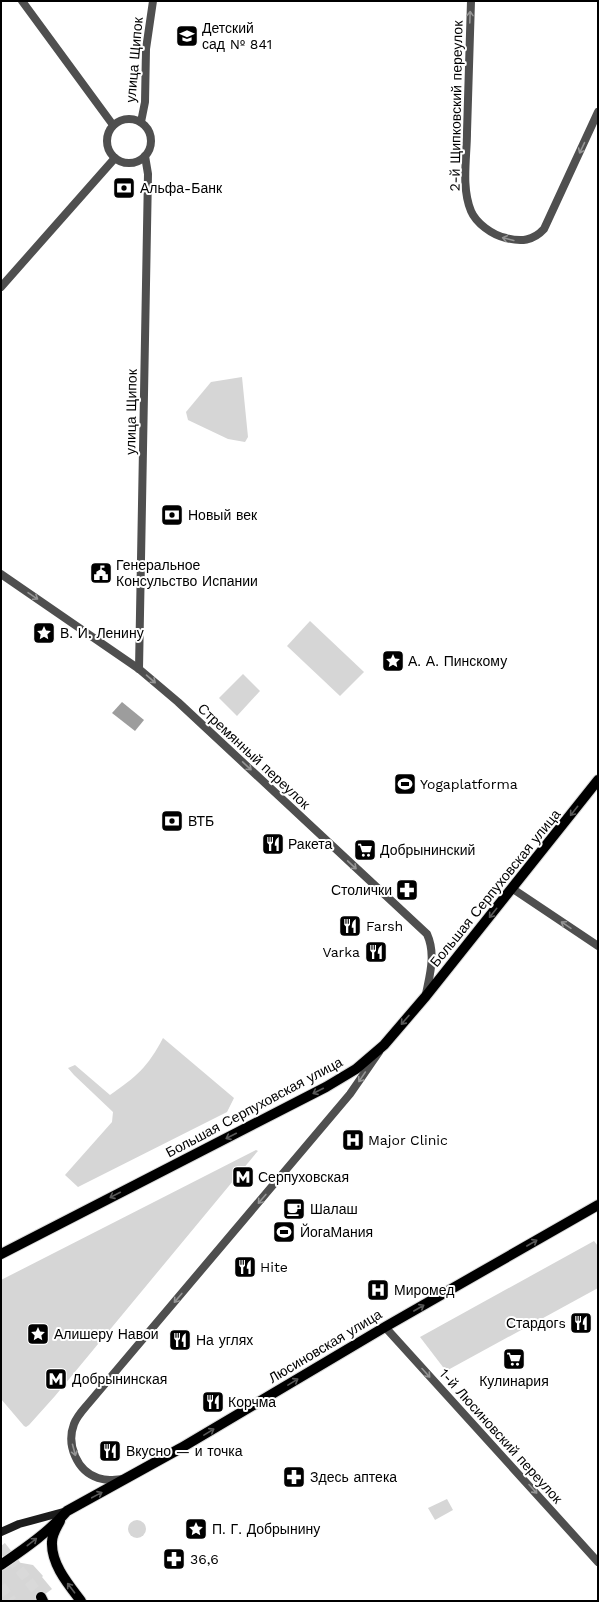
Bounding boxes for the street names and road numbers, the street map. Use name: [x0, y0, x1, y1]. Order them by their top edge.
street label: улица Щипок: [122, 16, 146, 103]
street label: 2-й Щипковский переулок: [447, 20, 466, 192]
street label: улица Щипок: [122, 368, 140, 455]
street label: Стремянный переулок: [195, 700, 314, 813]
street label: Большая Серпуховская улица: [427, 806, 564, 970]
street label: Большая Серпуховская улица: [163, 1053, 345, 1160]
street label: Люсиновская улица: [265, 1306, 385, 1386]
street label: 1-й Люсиновский переулок: [436, 1365, 566, 1507]

